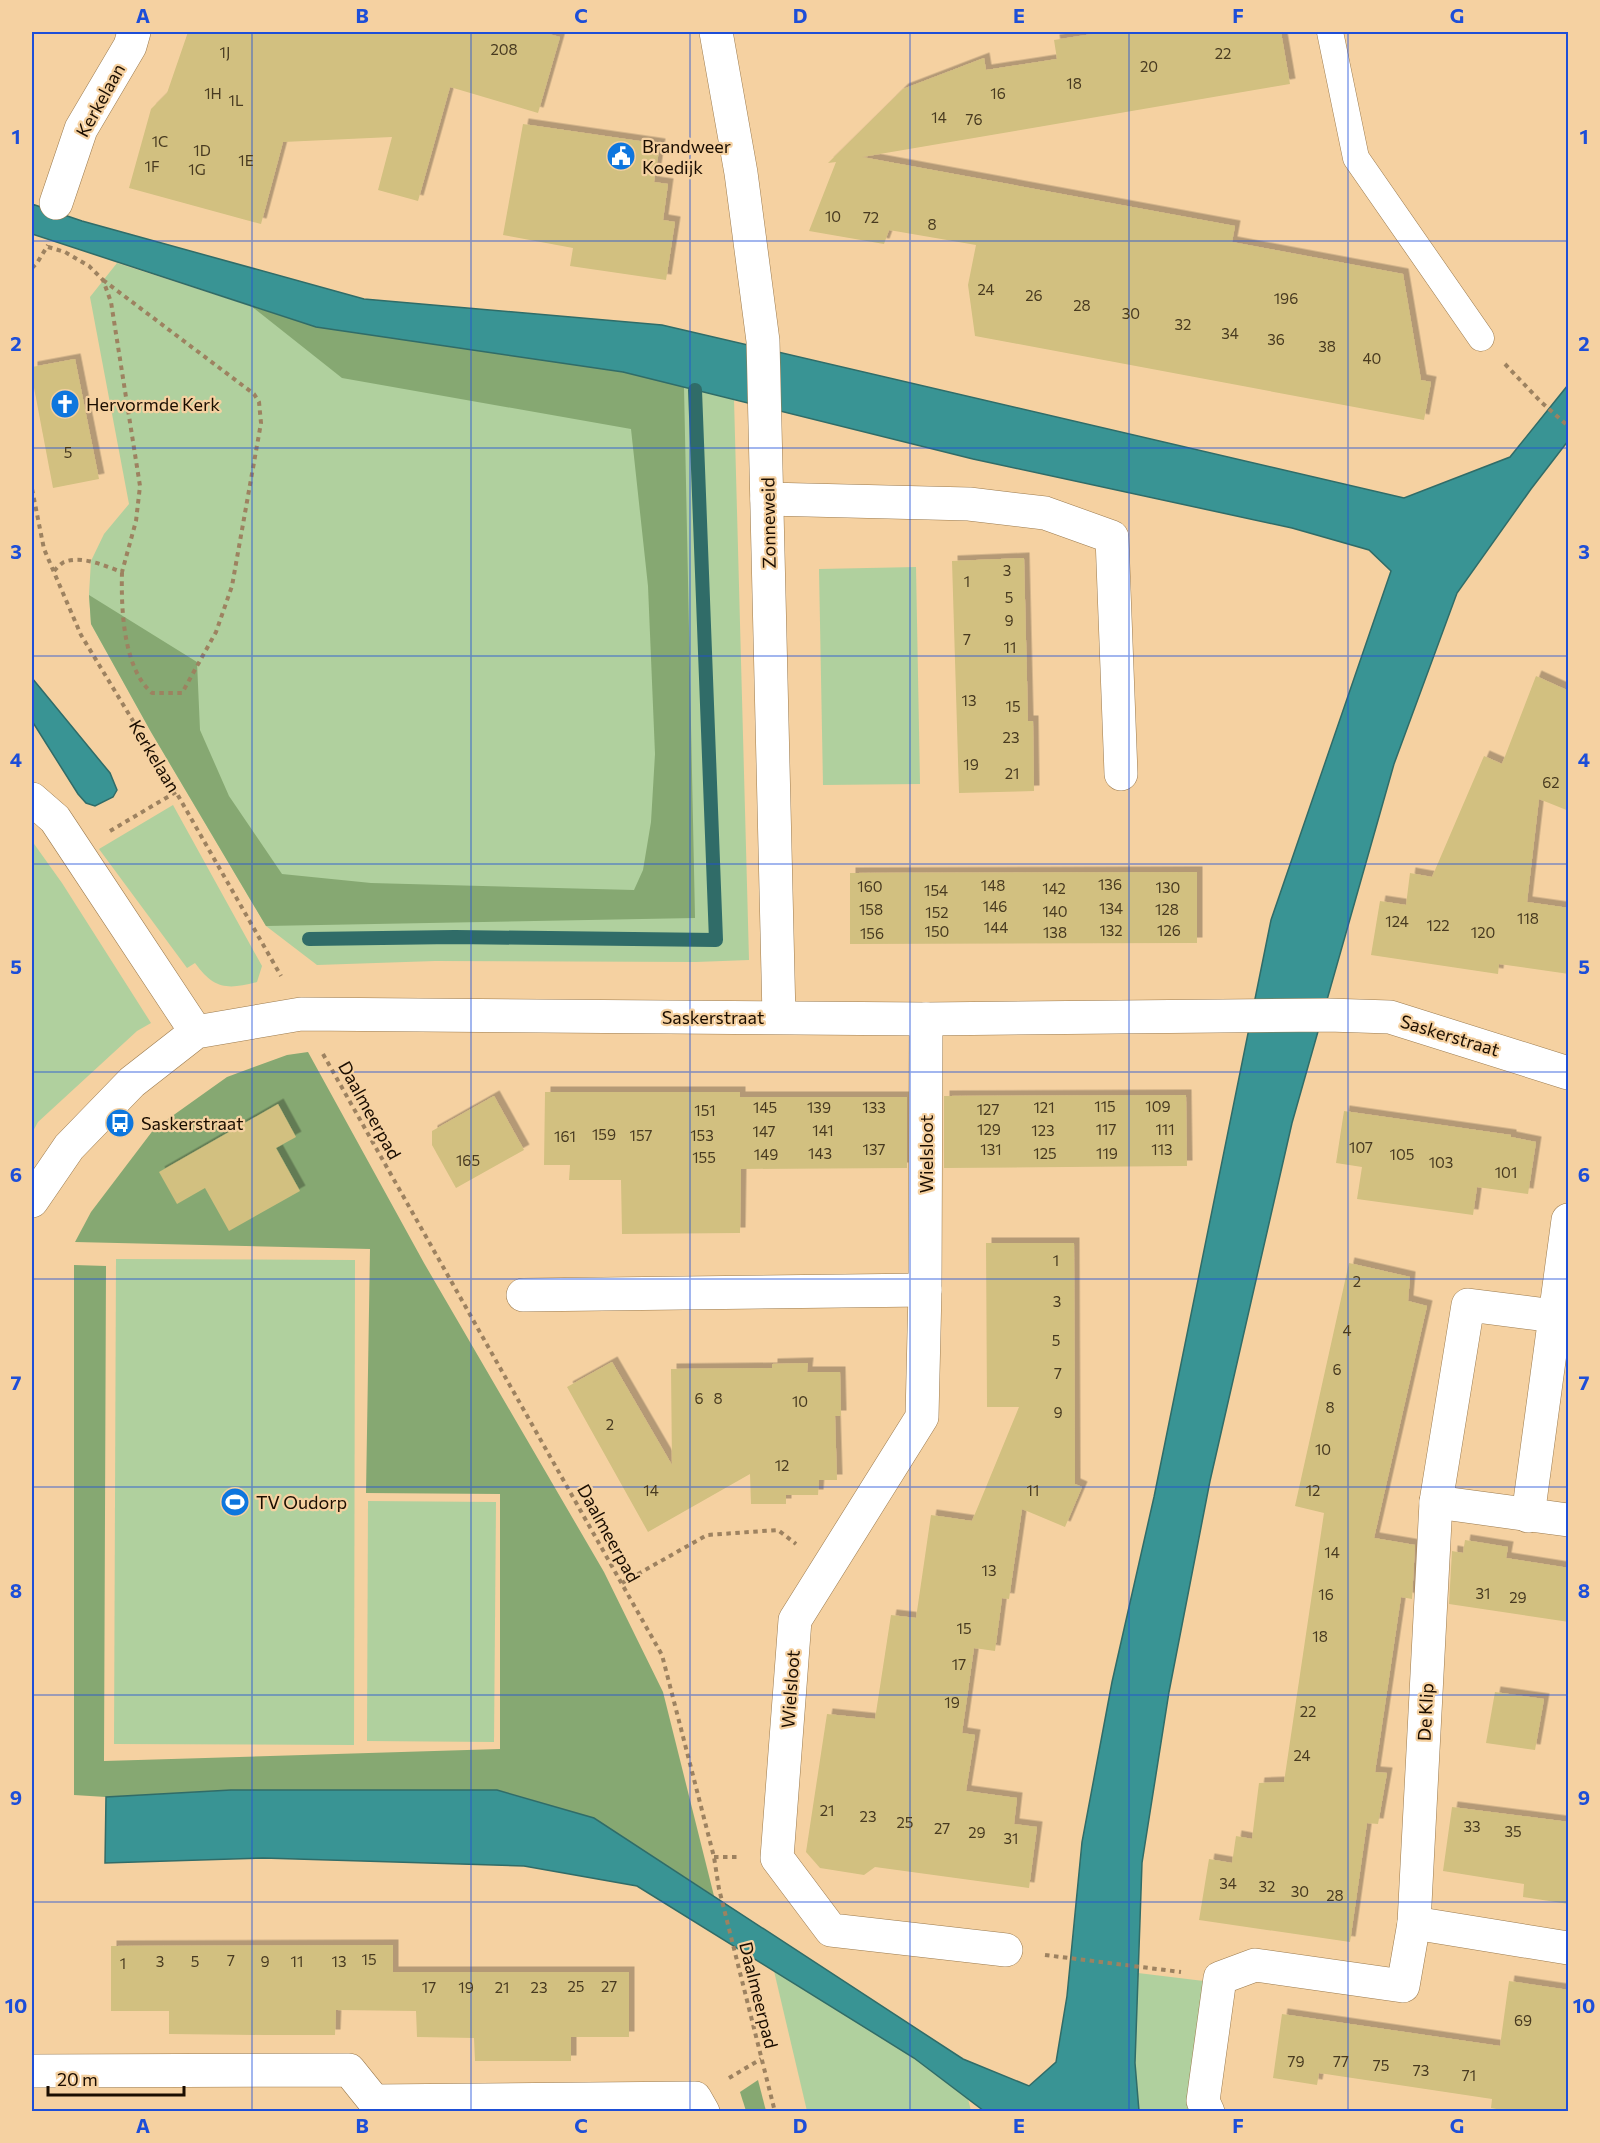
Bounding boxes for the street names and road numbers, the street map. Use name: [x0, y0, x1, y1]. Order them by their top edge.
street label: Kerkelaan: [71, 59, 129, 141]
street label: Zonneweid: [756, 477, 780, 569]
street label: Kerkelaan: [125, 716, 185, 796]
street label: Saskerstraat: [662, 1006, 764, 1028]
street label: Saskerstraat: [1398, 1009, 1502, 1061]
street label: Daalmeerpad: [334, 1057, 406, 1163]
street label: Wielsloot: [915, 1115, 937, 1193]
street label: Daalmeerpad: [573, 1480, 645, 1586]
street label: Wielsloot: [776, 1649, 804, 1729]
street label: De Klip: [1412, 1682, 1438, 1742]
street label: Daalmeerpad: [735, 1939, 783, 2051]

